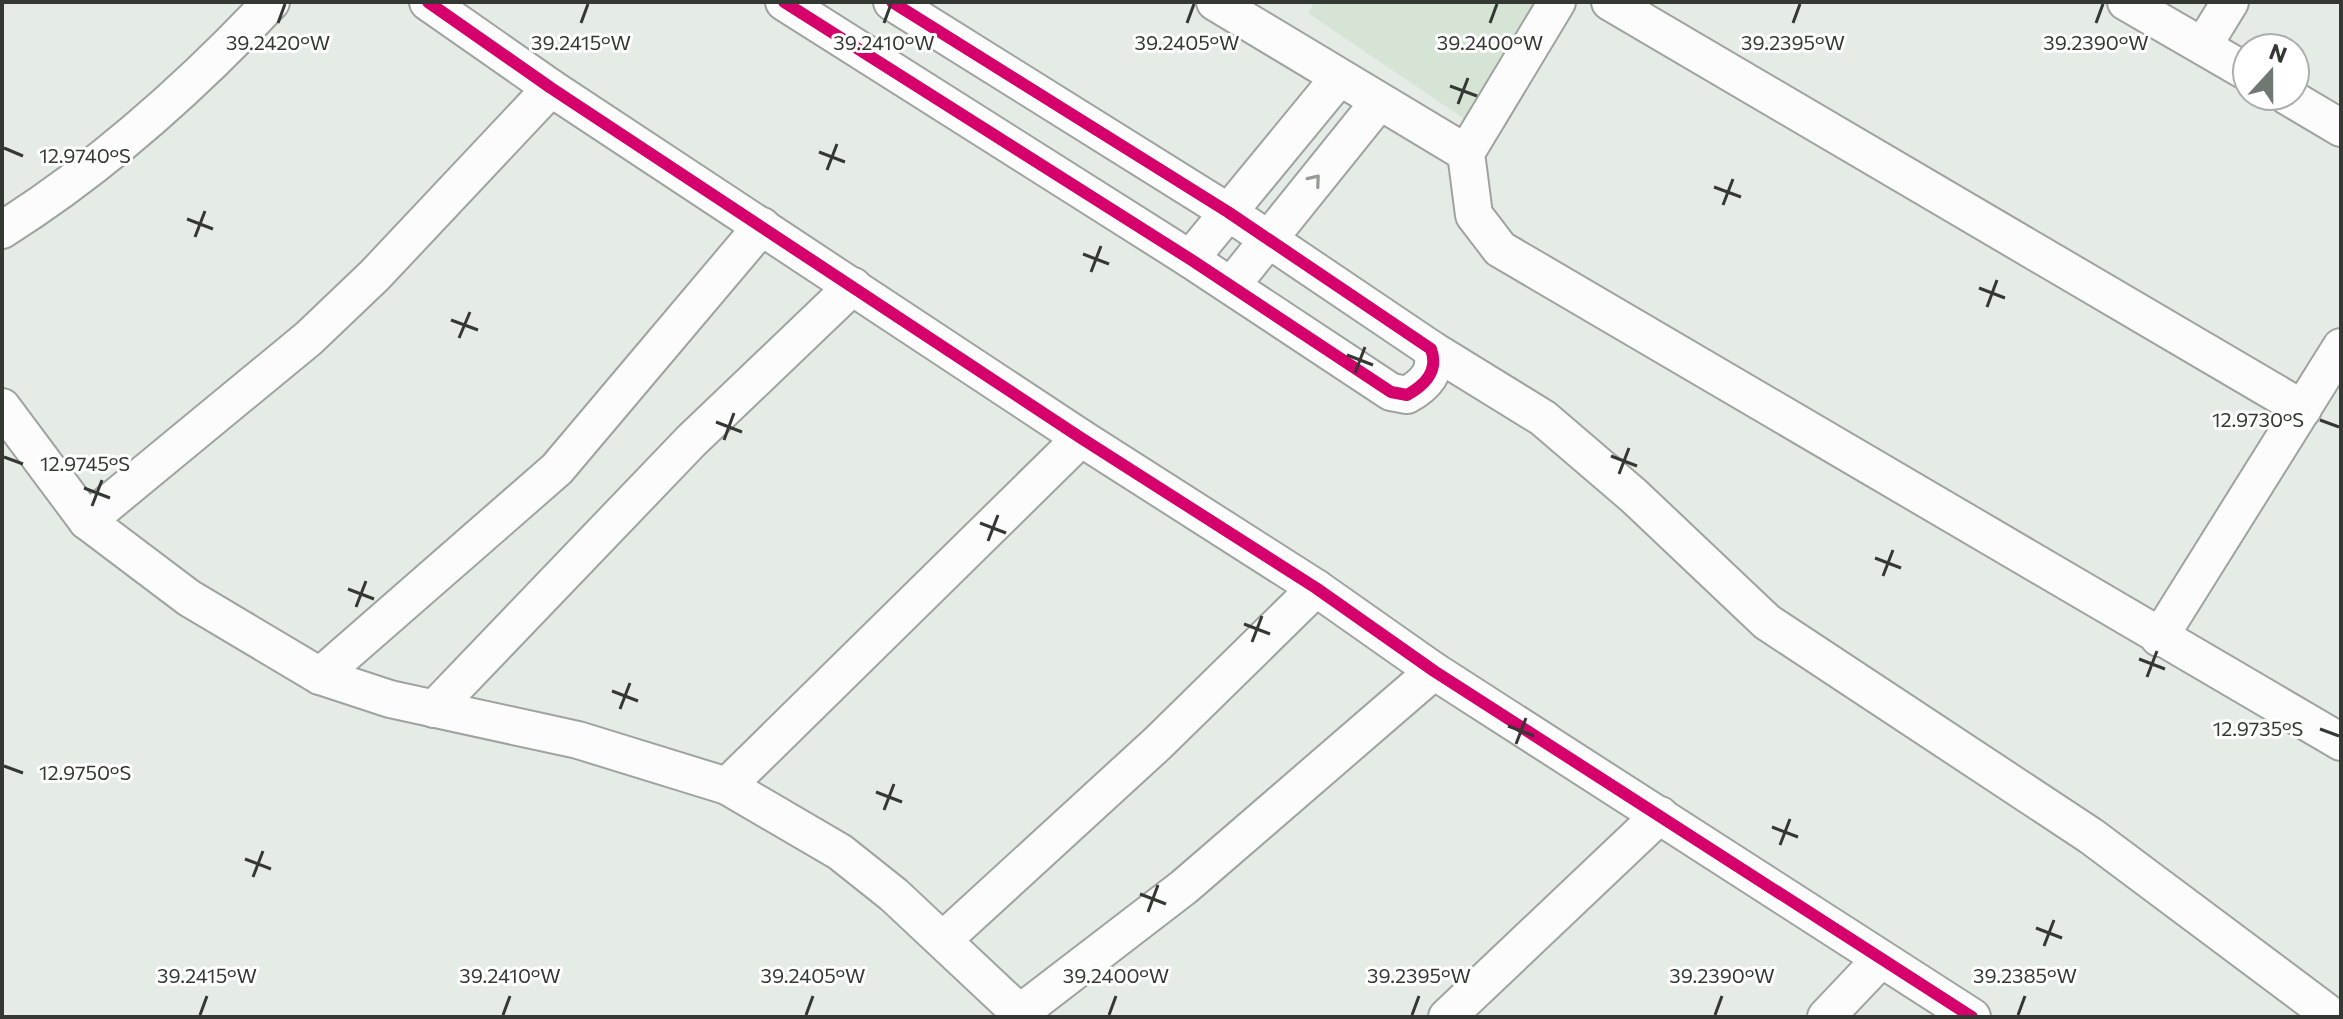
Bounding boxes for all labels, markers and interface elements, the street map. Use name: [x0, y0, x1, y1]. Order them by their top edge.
text: 39.2420°W: [226, 30, 330, 54]
text: 39.2415°W: [531, 30, 631, 54]
text: 39.2410°W: [833, 30, 935, 54]
text: 39.2405°W: [1134, 30, 1240, 54]
text: 39.2400°W: [1437, 30, 1543, 54]
text: 39.2395°W: [1741, 30, 1845, 54]
text: 39.2390°W: [2043, 30, 2149, 54]
north arrow: [2231, 32, 2311, 112]
text: N: [2266, 37, 2291, 68]
text: 12.9740°S: [39, 143, 131, 167]
one-way arrow: [1305, 174, 1320, 189]
text: 12.9730°S: [2212, 407, 2304, 431]
text: 12.9745°S: [40, 451, 130, 475]
text: 12.9735°S: [2213, 716, 2303, 740]
text: 12.9750°S: [39, 760, 131, 784]
text: 39.2415°W: [157, 963, 257, 987]
text: 39.2410°W: [459, 963, 561, 987]
text: 39.2405°W: [760, 963, 866, 987]
text: 39.2400°W: [1063, 963, 1169, 987]
text: 39.2395°W: [1367, 963, 1471, 987]
text: 39.2390°W: [1669, 963, 1775, 987]
text: 39.2385°W: [1973, 963, 2077, 987]

